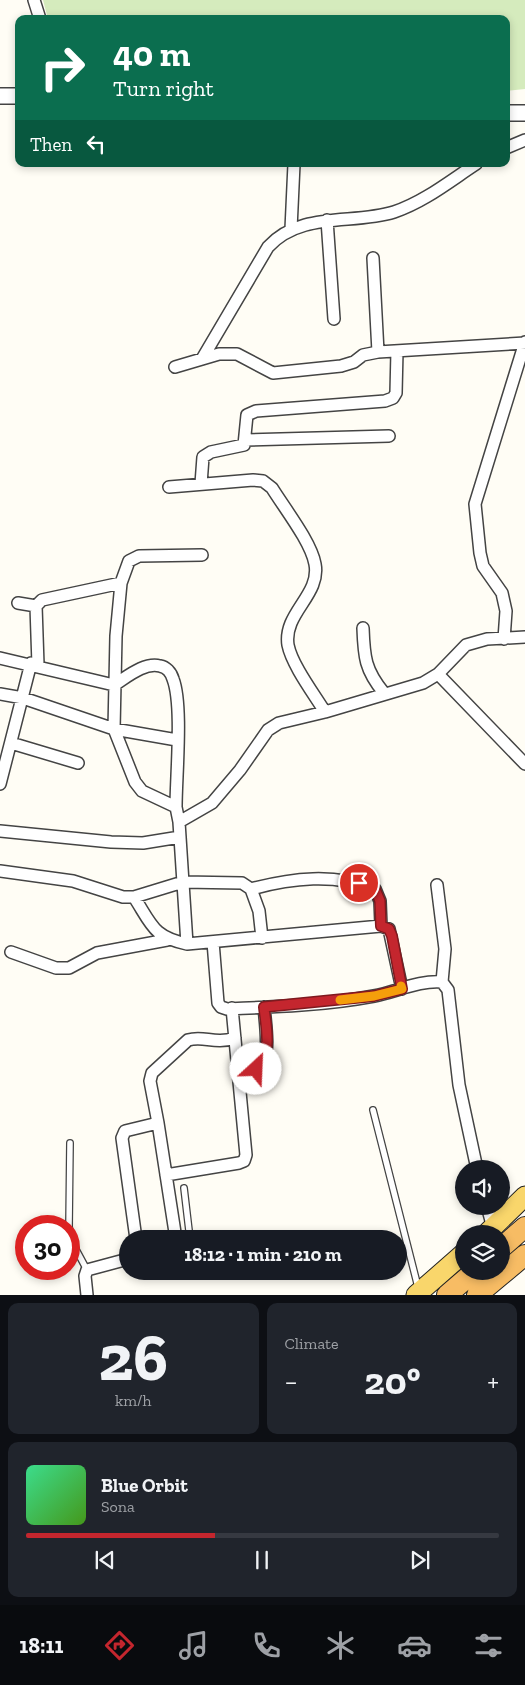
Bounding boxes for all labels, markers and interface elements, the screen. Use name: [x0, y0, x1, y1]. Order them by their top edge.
text: 40 m: [113, 33, 190, 75]
icon: right: [30, 35, 95, 100]
text: Turn right: [113, 75, 214, 102]
icon: left: [82, 130, 110, 158]
text: Then: [30, 133, 72, 156]
pin: [338, 862, 380, 904]
icon: arrive: [345, 869, 373, 897]
position arrow: [229, 1042, 281, 1094]
map controls: [455, 1160, 510, 1280]
button: sound: [455, 1160, 510, 1215]
speed limit sign: 30: [15, 1215, 80, 1280]
button: layers: [455, 1225, 510, 1280]
text: 18:12 · 1 min · 210 m: [184, 1243, 342, 1266]
text: 26: [98, 1319, 168, 1397]
text: Climate: [285, 1334, 339, 1353]
text: 20°: [364, 1358, 420, 1404]
text: −: [285, 1365, 298, 1398]
text: +: [487, 1365, 499, 1398]
text: km/h: [115, 1391, 152, 1410]
text: Blue Orbit: [101, 1474, 188, 1497]
text: Sona: [101, 1497, 135, 1516]
icon: previous: [91, 1546, 119, 1574]
icon: pause: [248, 1546, 276, 1574]
icon: next: [406, 1546, 434, 1574]
icon: directions: [102, 1628, 137, 1663]
icon: music: [176, 1628, 211, 1663]
icon: phone: [249, 1628, 284, 1663]
icon: climate: [323, 1628, 358, 1663]
icon: car: [397, 1628, 432, 1663]
icon: filters: [471, 1628, 506, 1663]
text: 18:11: [19, 1632, 63, 1659]

